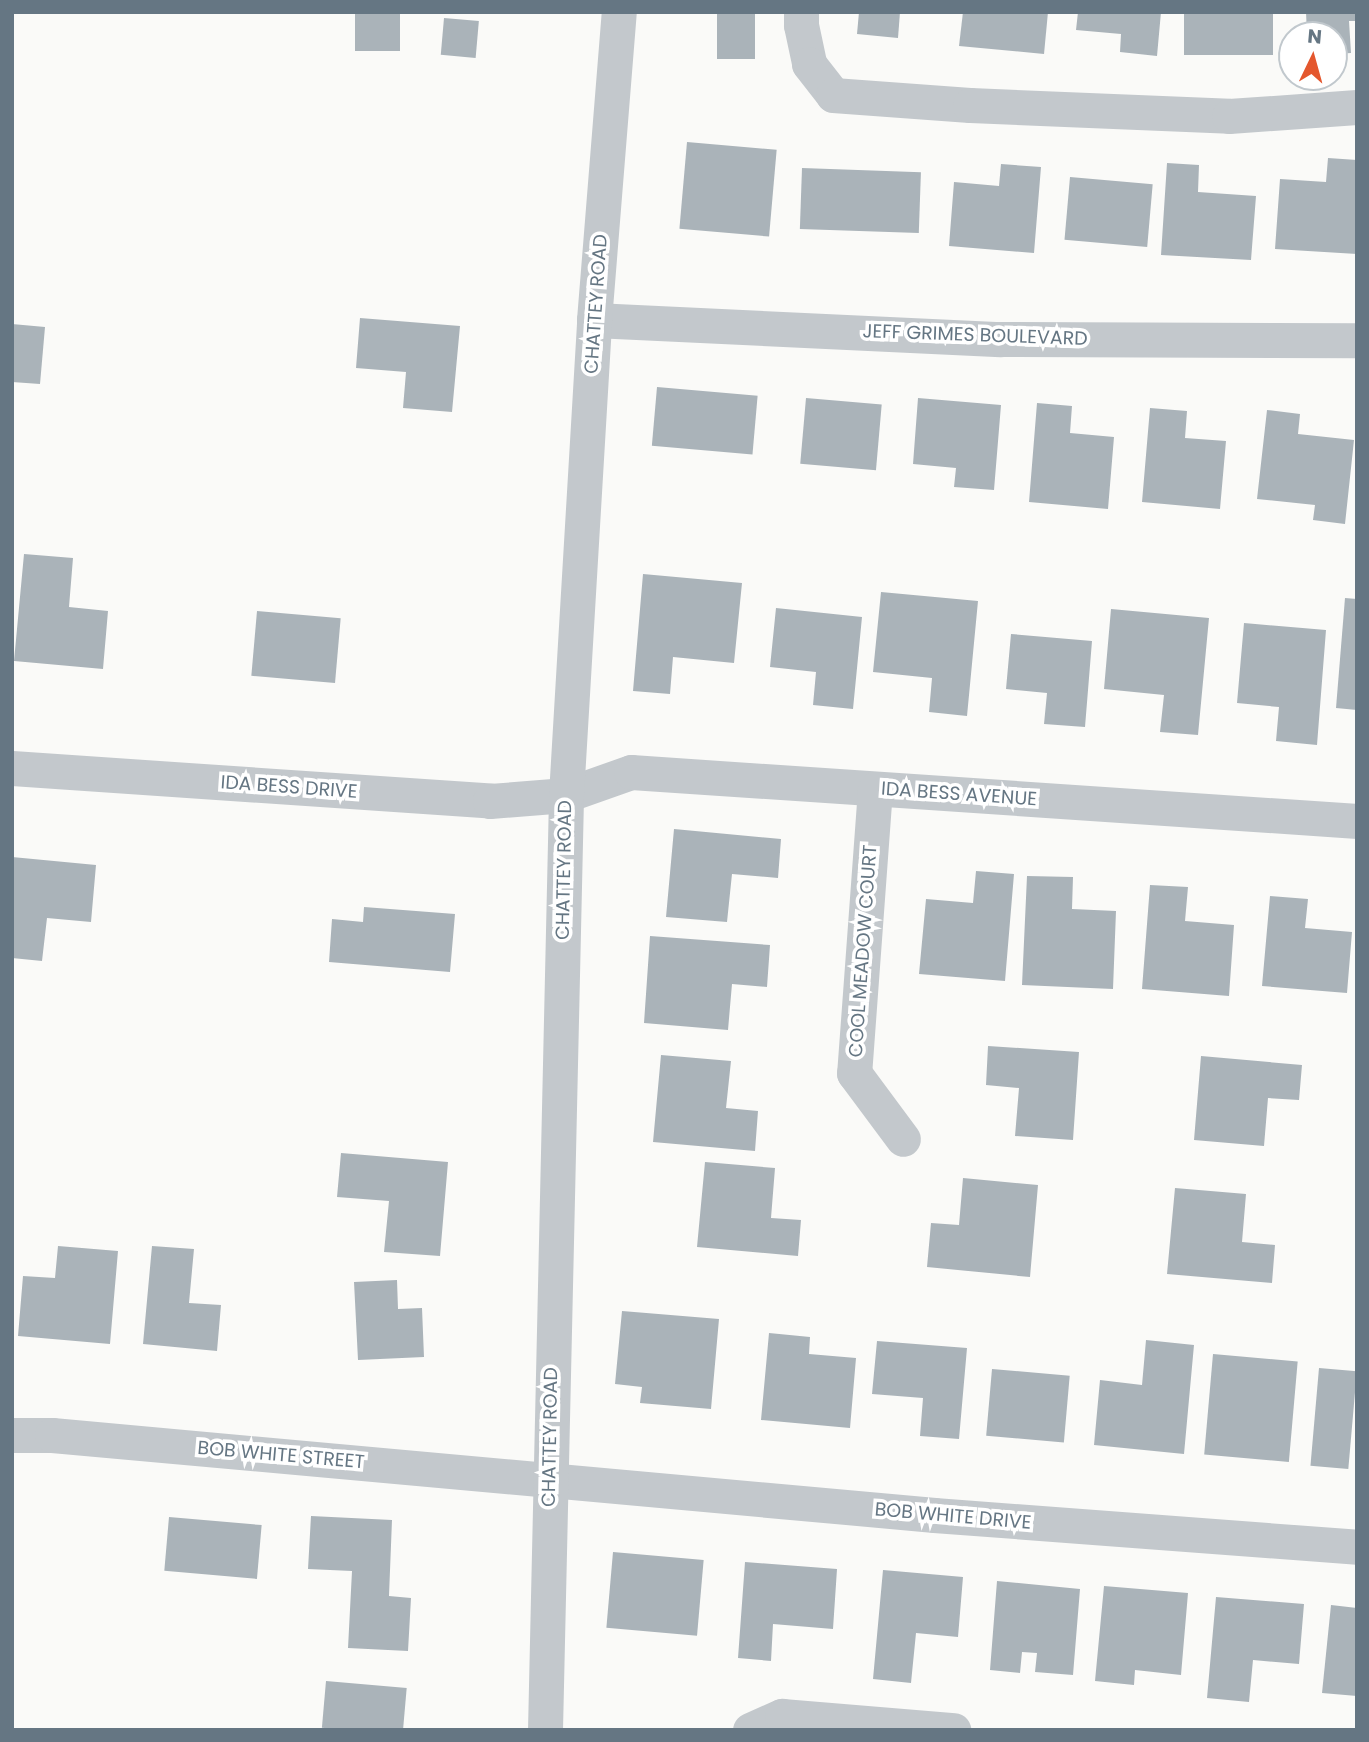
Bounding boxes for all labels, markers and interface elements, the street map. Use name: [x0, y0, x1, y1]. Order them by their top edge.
north arrow: [1278, 21, 1348, 91]
text: N: [1306, 23, 1323, 51]
street label: CHATTEY ROAD: [580, 233, 612, 375]
street label: JEFF GRIMES BOULEVARD: [862, 320, 1088, 350]
street label: IDA BESS DRIVE: [220, 771, 358, 803]
street label: IDA BESS AVENUE: [880, 777, 1038, 811]
street label: CHATTEY ROAD: [551, 800, 577, 940]
street label: COOL MEADOW COURT: [844, 844, 882, 1058]
street label: CHATTEY ROAD: [537, 1367, 563, 1507]
street label: BOB WHITE STREET: [197, 1436, 365, 1474]
street label: BOB WHITE DRIVE: [874, 1498, 1032, 1534]

